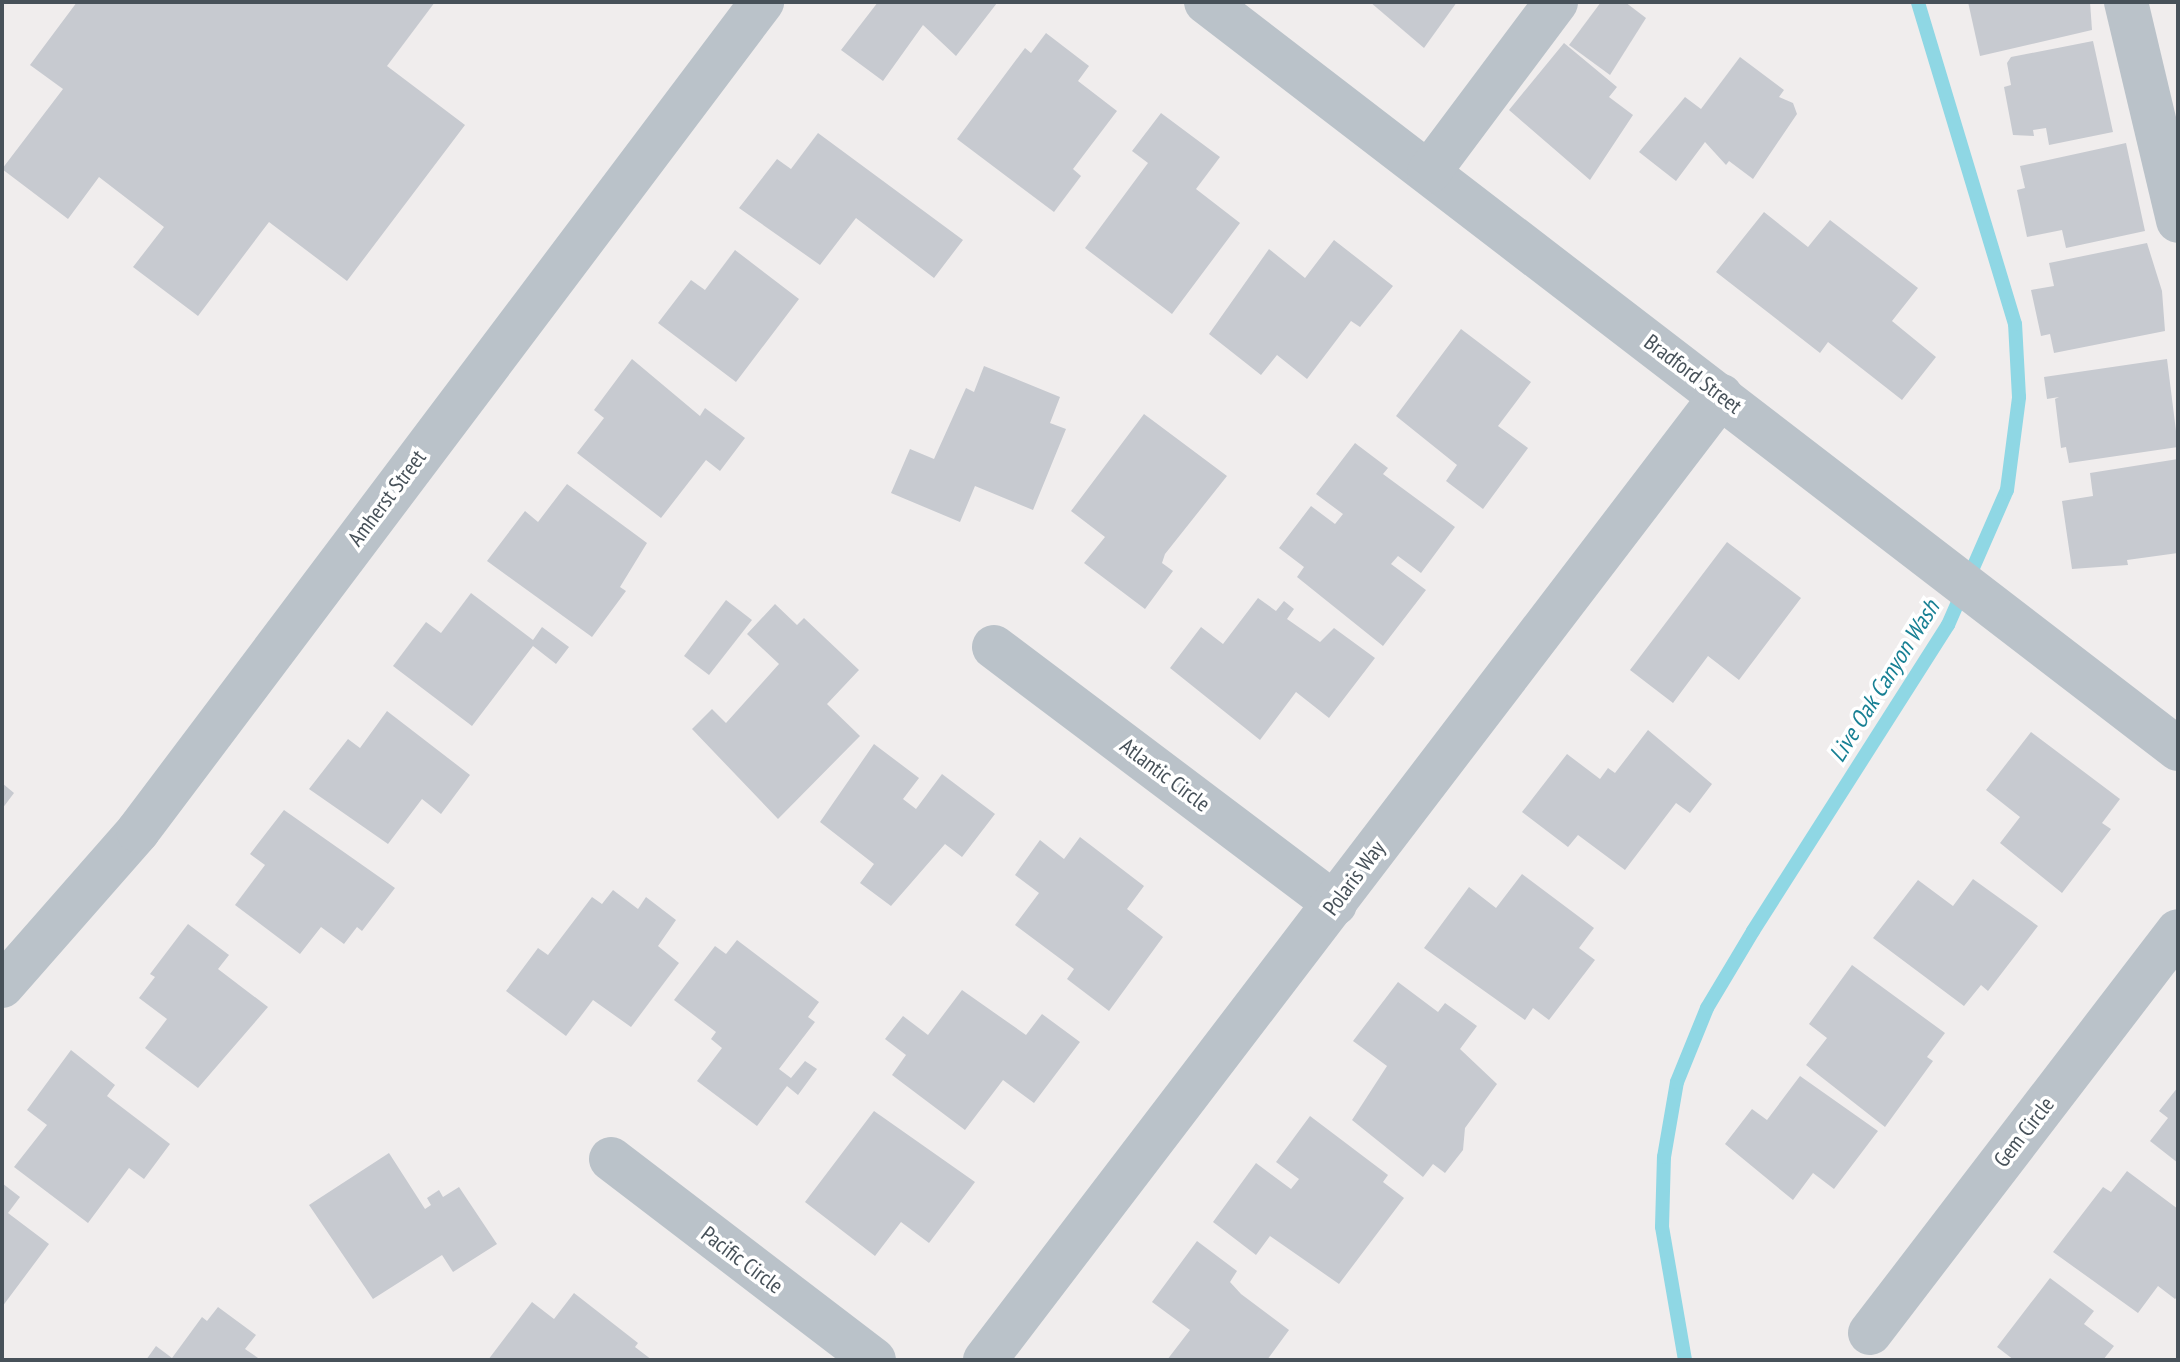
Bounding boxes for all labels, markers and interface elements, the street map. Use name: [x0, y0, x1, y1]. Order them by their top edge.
street label: Bradford Street: [1639, 329, 1747, 419]
street label: Amherst Street: [342, 445, 432, 551]
water label: Live Oak Canyon Wash: [1822, 594, 1946, 768]
street label: Atlantic Circle: [1115, 733, 1215, 817]
street label: Polaris Way: [1317, 835, 1391, 921]
street label: Gem Circle: [1988, 1092, 2060, 1172]
street label: Pacific Circle: [696, 1221, 788, 1299]

